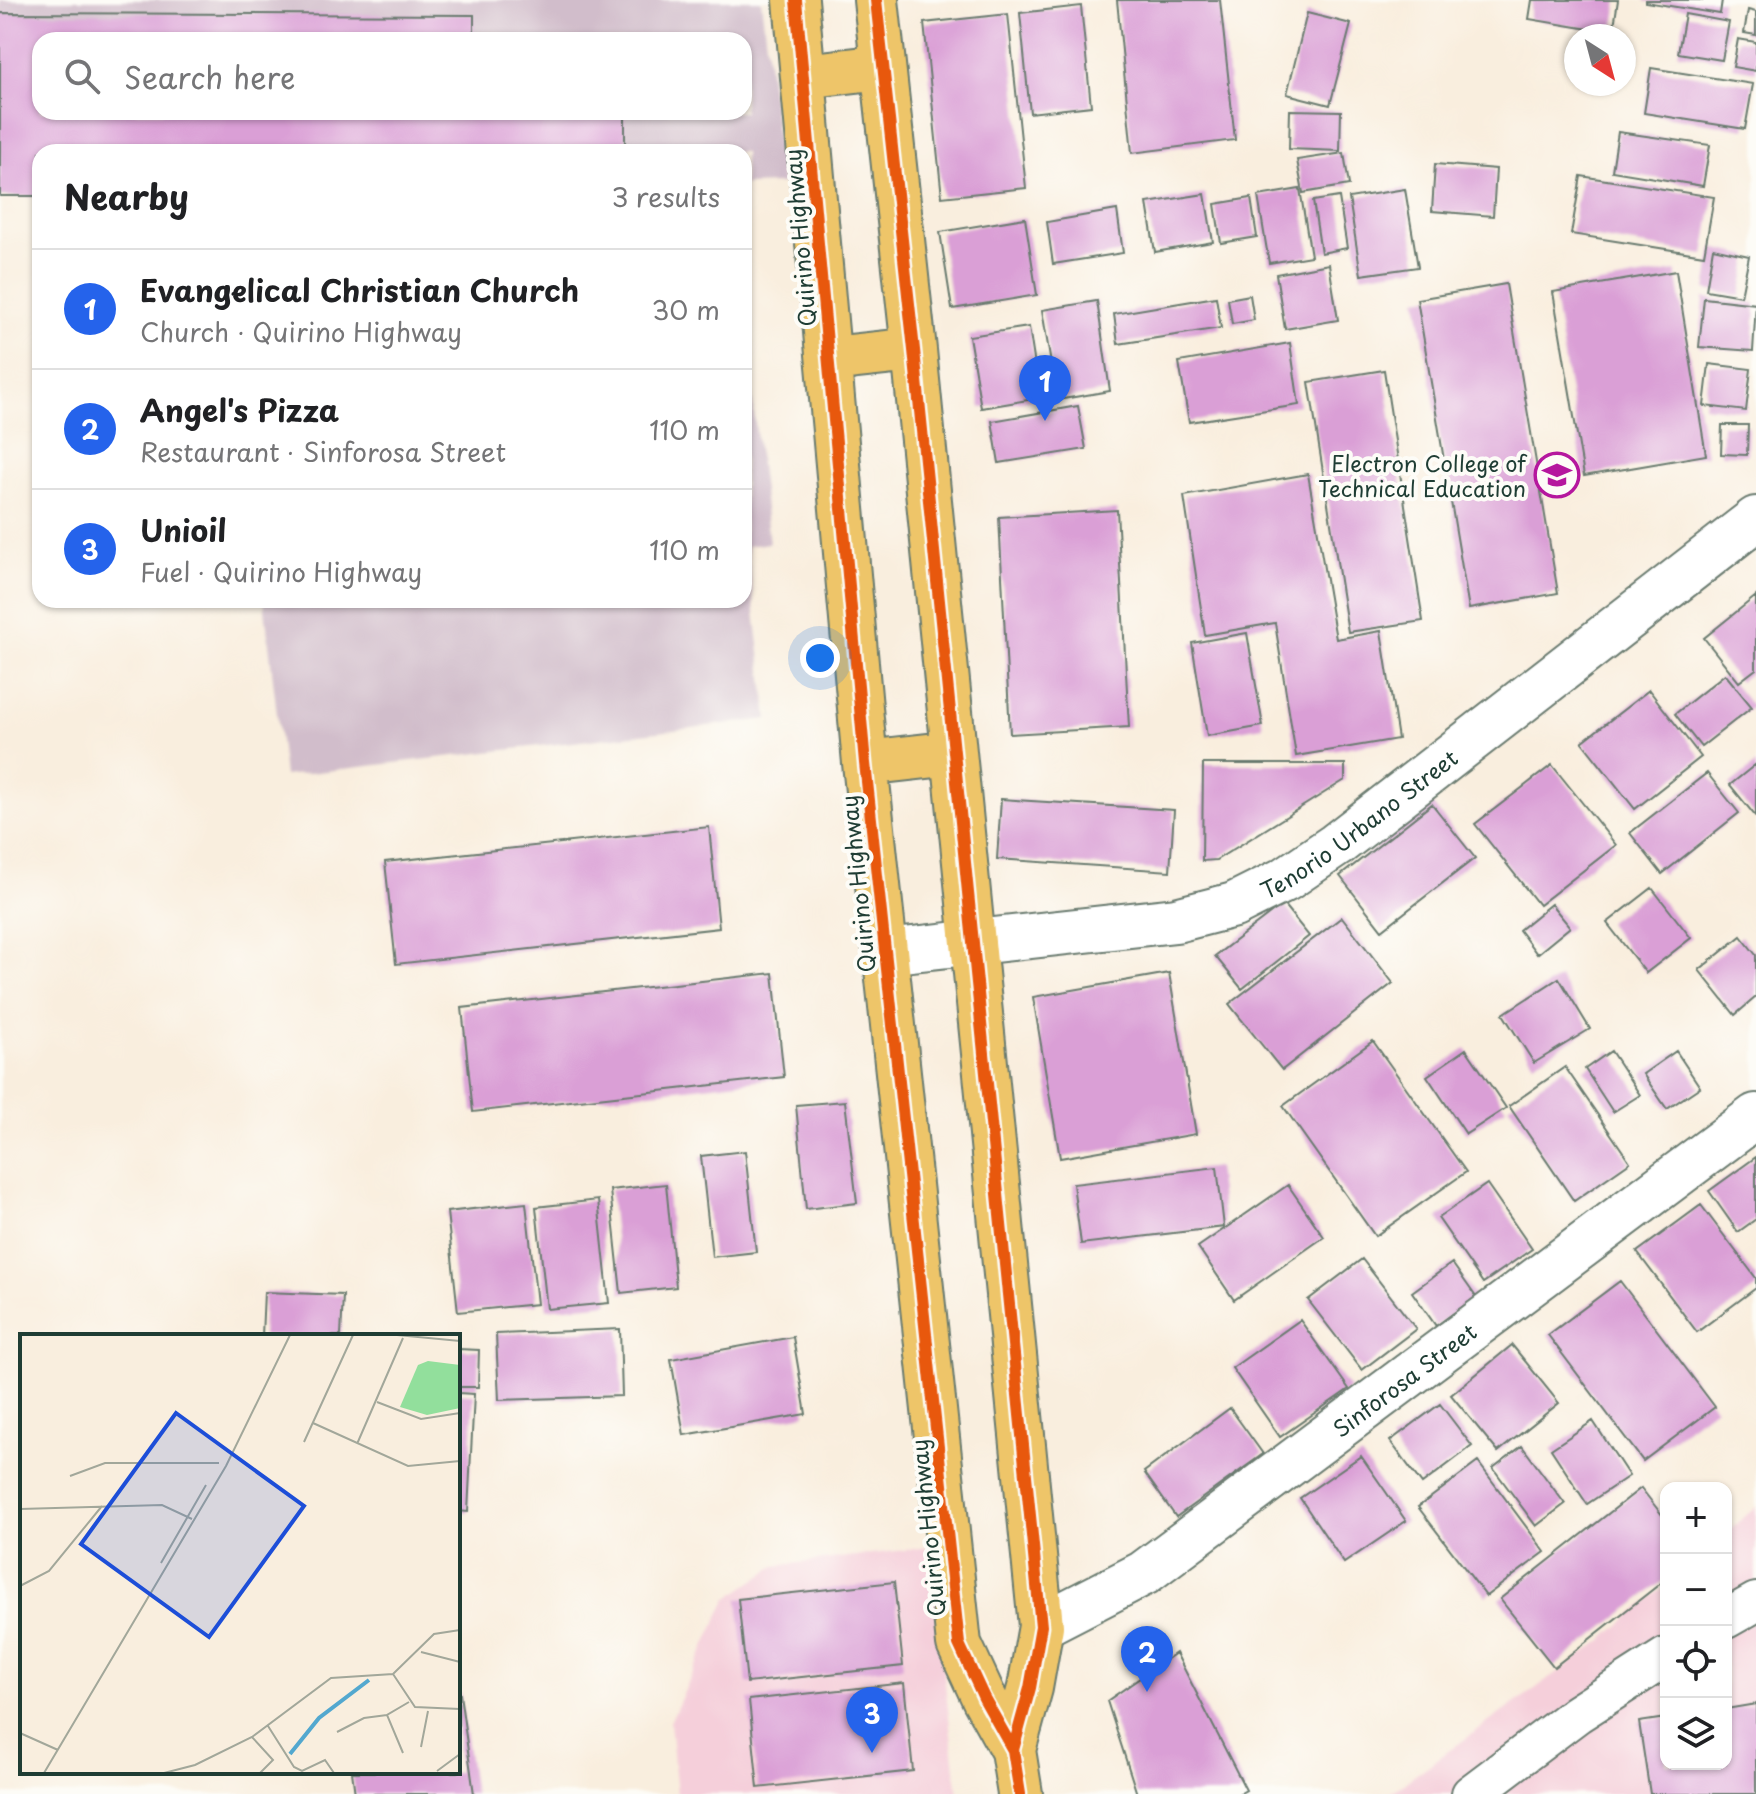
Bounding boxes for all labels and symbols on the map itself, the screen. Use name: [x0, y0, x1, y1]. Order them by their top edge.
north arrow: [1564, 24, 1636, 96]
street label: Quirino Highway: [775, 148, 823, 328]
pin: 1: [1019, 355, 1071, 421]
place label: Electron College of Technical Education: [1318, 446, 1528, 504]
school or university icon: Electron College of Technical Education: [1533, 451, 1581, 499]
your location: [800, 638, 840, 678]
street label: Tenorio Urbano Street: [1254, 740, 1464, 906]
street label: Quirino Highway: [831, 794, 883, 974]
street label: Sinforosa Street: [1325, 1314, 1483, 1444]
inset map: [20, 1334, 460, 1774]
street label: Quirino Highway: [901, 1438, 953, 1618]
pin: 2: [1121, 1626, 1173, 1692]
pin: 3: [846, 1687, 898, 1753]

